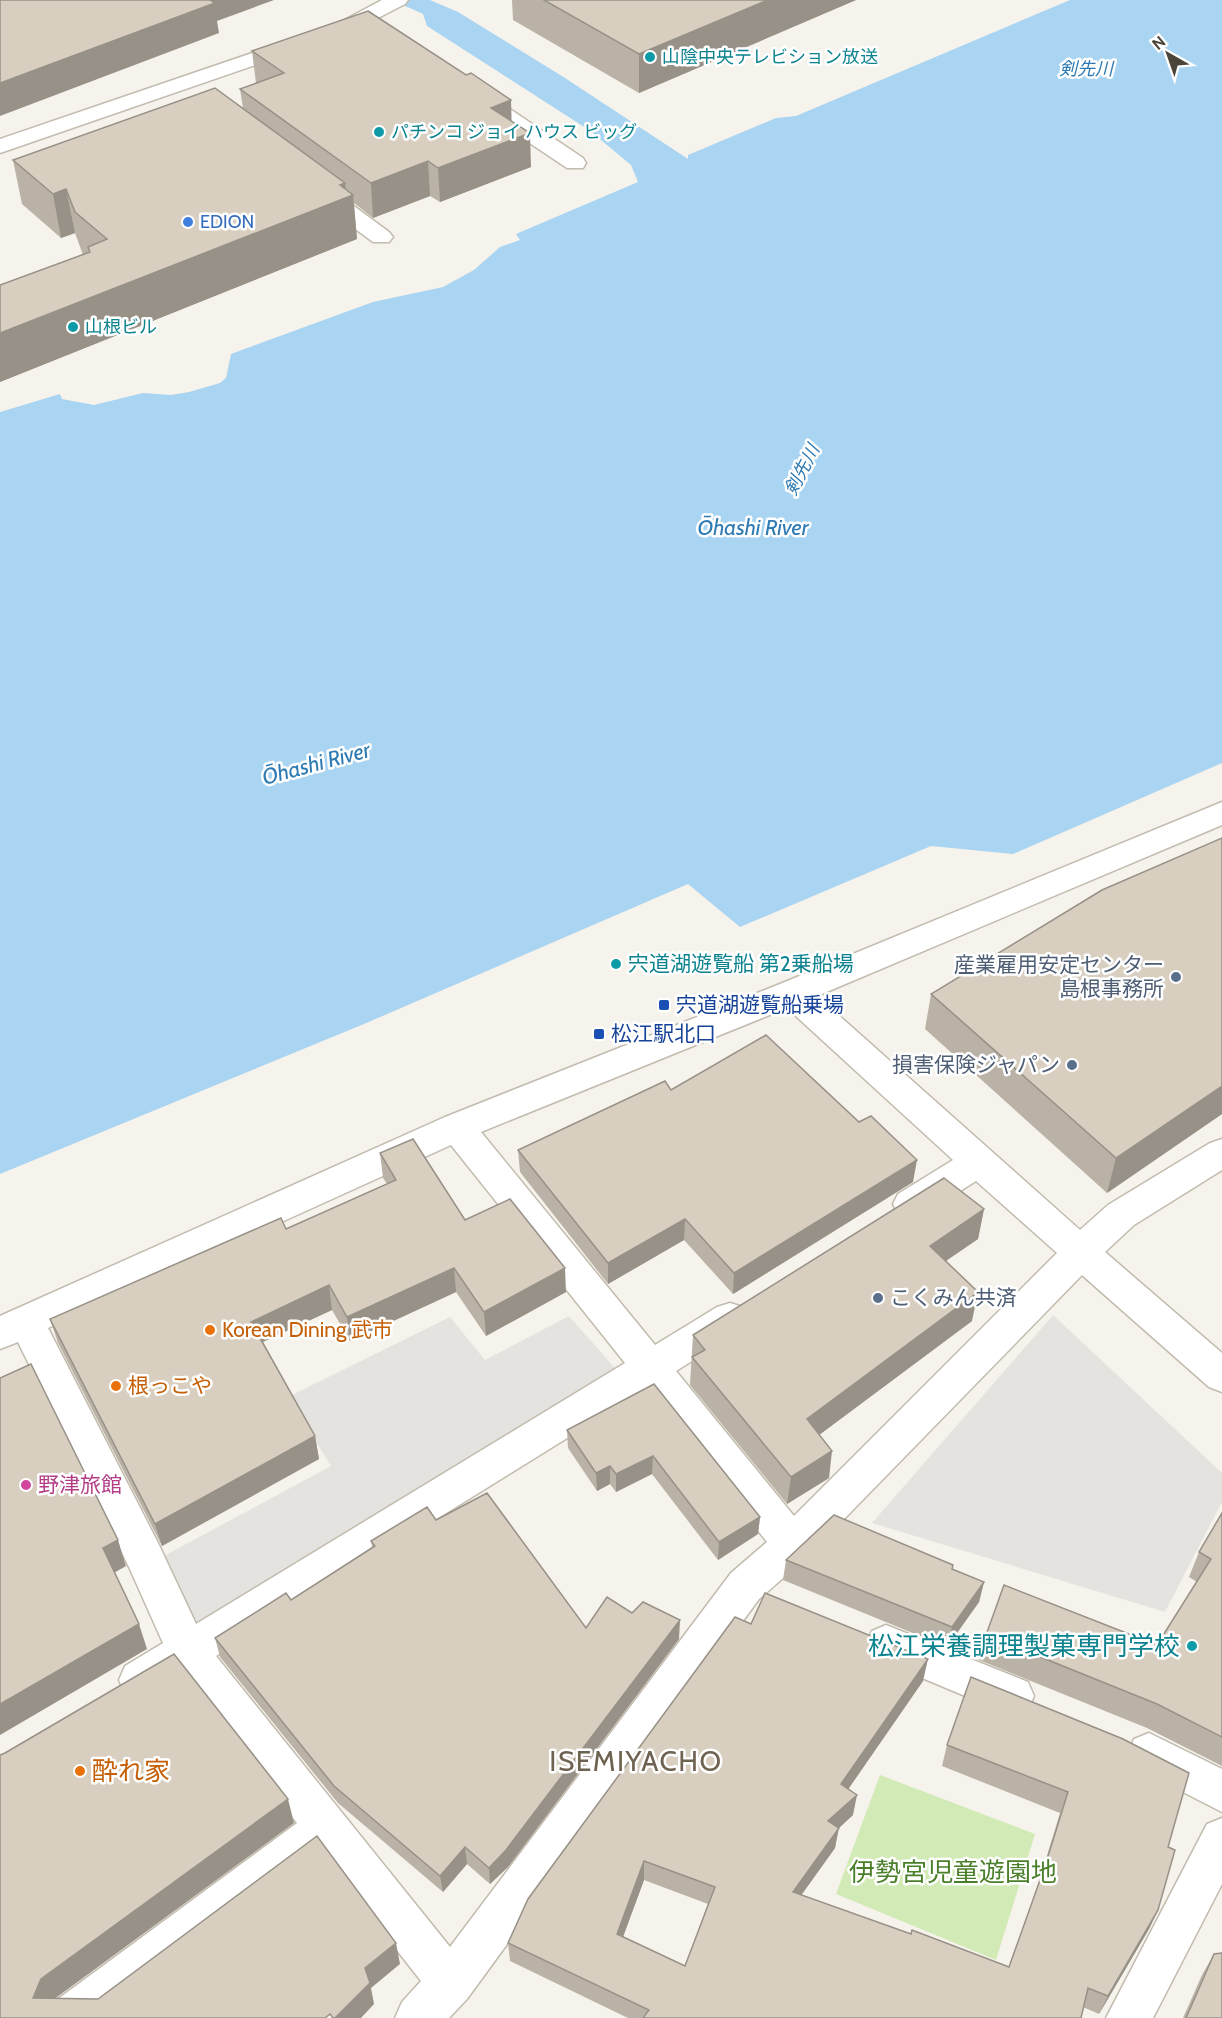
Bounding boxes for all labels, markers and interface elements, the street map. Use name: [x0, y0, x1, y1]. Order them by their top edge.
north arrow: [1138, 24, 1198, 84]
text: N: [1148, 32, 1169, 54]
place label: 山陰中央テレビション放送: [662, 46, 878, 68]
marker: 山陰中央テレビション放送: [643, 50, 657, 64]
water label: 剣先川: [1059, 58, 1115, 80]
place label: パチンコ ジョイ ハウス ビッグ: [391, 121, 637, 143]
marker: パチンコ ジョイ ハウス ビッグ: [372, 125, 386, 139]
place label: EDION: [200, 211, 254, 233]
marker: EDION: [181, 215, 195, 229]
place label: 山根ビル: [85, 316, 157, 338]
marker: 山根ビル: [66, 320, 80, 334]
water label: 剣先川: [780, 439, 825, 499]
water label: Ōhashi River: [698, 514, 810, 541]
water label: Ōhashi River: [259, 736, 374, 791]
place label: 宍道湖遊覧船 第2乗船場: [628, 951, 854, 976]
place label: 産業雇用安定センター 島根事務所: [954, 952, 1164, 1001]
marker: 宍道湖遊覧船 第2乗船場: [609, 957, 623, 971]
marker: 産業雇用安定センター 島根事務所: [1169, 970, 1183, 984]
place label: 宍道湖遊覧船乗場: [676, 992, 844, 1017]
marker: 宍道湖遊覧船乗場: [657, 998, 671, 1012]
place label: 松江駅北口: [611, 1021, 716, 1046]
marker: 松江駅北口: [592, 1027, 606, 1041]
place label: 損害保険ジャパン: [892, 1052, 1060, 1077]
marker: 損害保険ジャパン: [1065, 1058, 1079, 1072]
place label: こくみん共済: [890, 1285, 1017, 1310]
marker: こくみん共済: [871, 1291, 885, 1305]
place label: Korean Dining 武市: [222, 1317, 393, 1342]
marker: Korean Dining 武市: [203, 1323, 217, 1337]
place label: 根っこや: [128, 1373, 212, 1398]
marker: 根っこや: [109, 1379, 123, 1393]
place label: 野津旅館: [38, 1472, 122, 1497]
marker: 野津旅館: [19, 1478, 33, 1492]
place label: 松江栄養調理製菓専門学校: [868, 1630, 1180, 1662]
marker: 松江栄養調理製菓専門学校: [1185, 1639, 1199, 1653]
district label: ISEMIYACHO: [549, 1744, 723, 1778]
place label: 酔れ家: [92, 1755, 170, 1787]
marker: 酔れ家: [73, 1764, 87, 1778]
park label: 伊勢宮児童遊園地: [849, 1856, 1057, 1888]

